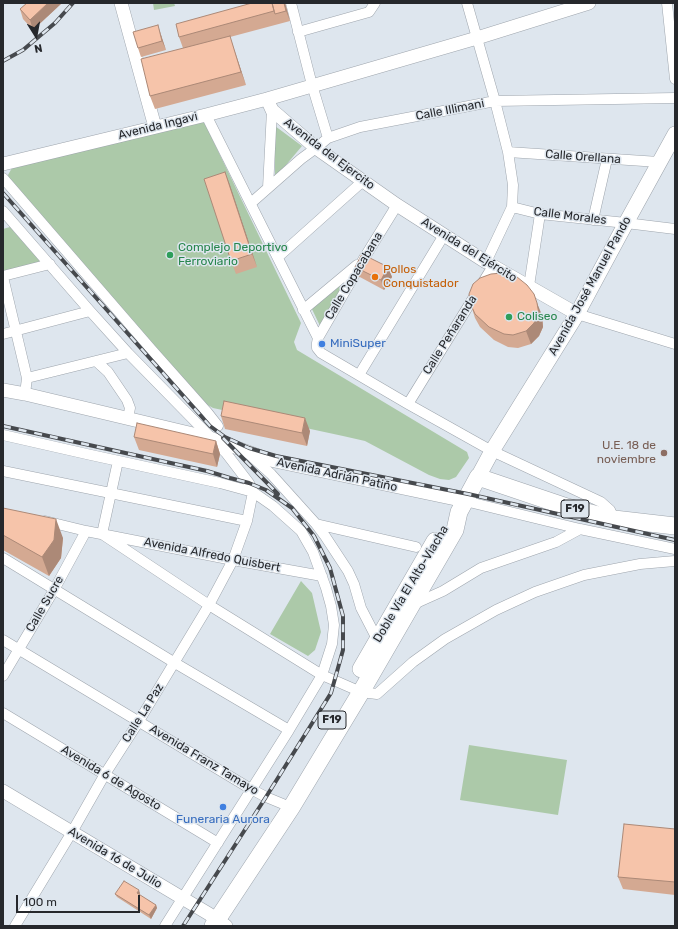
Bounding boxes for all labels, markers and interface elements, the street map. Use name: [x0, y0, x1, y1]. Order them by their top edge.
north arrow: [16, 16, 56, 56]
text: N: [33, 41, 44, 55]
street label: Calle Illimani: [414, 96, 486, 124]
street label: Avenida Ingavi: [117, 109, 199, 143]
street label: Avenida del Ejercito: [281, 115, 377, 193]
street label: Calle Orellana: [545, 147, 621, 167]
street label: Calle Morales: [533, 204, 607, 228]
street label: Avenida José Manuel Pando: [546, 214, 634, 358]
street label: Avenida del Ejército: [418, 215, 520, 285]
street label: Calle Copacabana: [322, 230, 386, 322]
place label: Complejo Deportivo Ferroviario: [178, 241, 288, 269]
marker: Complejo Deportivo Ferroviario: [165, 250, 175, 260]
place label: Pollos Conquistador: [383, 263, 458, 291]
marker: Pollos Conquistador: [370, 272, 380, 282]
street label: Calle Peñaranda: [420, 293, 480, 377]
place label: Coliseo: [517, 310, 557, 324]
marker: Coliseo: [504, 312, 514, 322]
place label: MiniSuper: [330, 337, 386, 351]
marker: MiniSuper: [317, 339, 327, 349]
place label: U.E. 18 de noviembre: [597, 439, 656, 467]
marker: U.E. 18 de noviembre: [659, 448, 669, 458]
street label: Avenida Adrián Patiño: [275, 455, 399, 495]
road number: F19: [561, 500, 589, 518]
street label: Doble Vía El Alto-Viacha: [370, 523, 452, 645]
street label: Avenida Alfredo Quisbert: [142, 535, 282, 575]
street label: Calle Sucre: [23, 573, 67, 635]
street label: Calle La Paz: [119, 681, 167, 745]
road number: F19: [318, 711, 346, 729]
street label: Avenida Franz Tamayo: [147, 722, 261, 798]
street label: Avenida 6 de Agosto: [58, 742, 164, 814]
marker: Funeraria Aurora: [218, 802, 228, 812]
place label: Funeraria Aurora: [176, 813, 270, 827]
street label: Avenida 16 de Julio: [65, 824, 165, 892]
scale bar: [18, 887, 142, 913]
text: 100 m: [23, 895, 57, 909]

